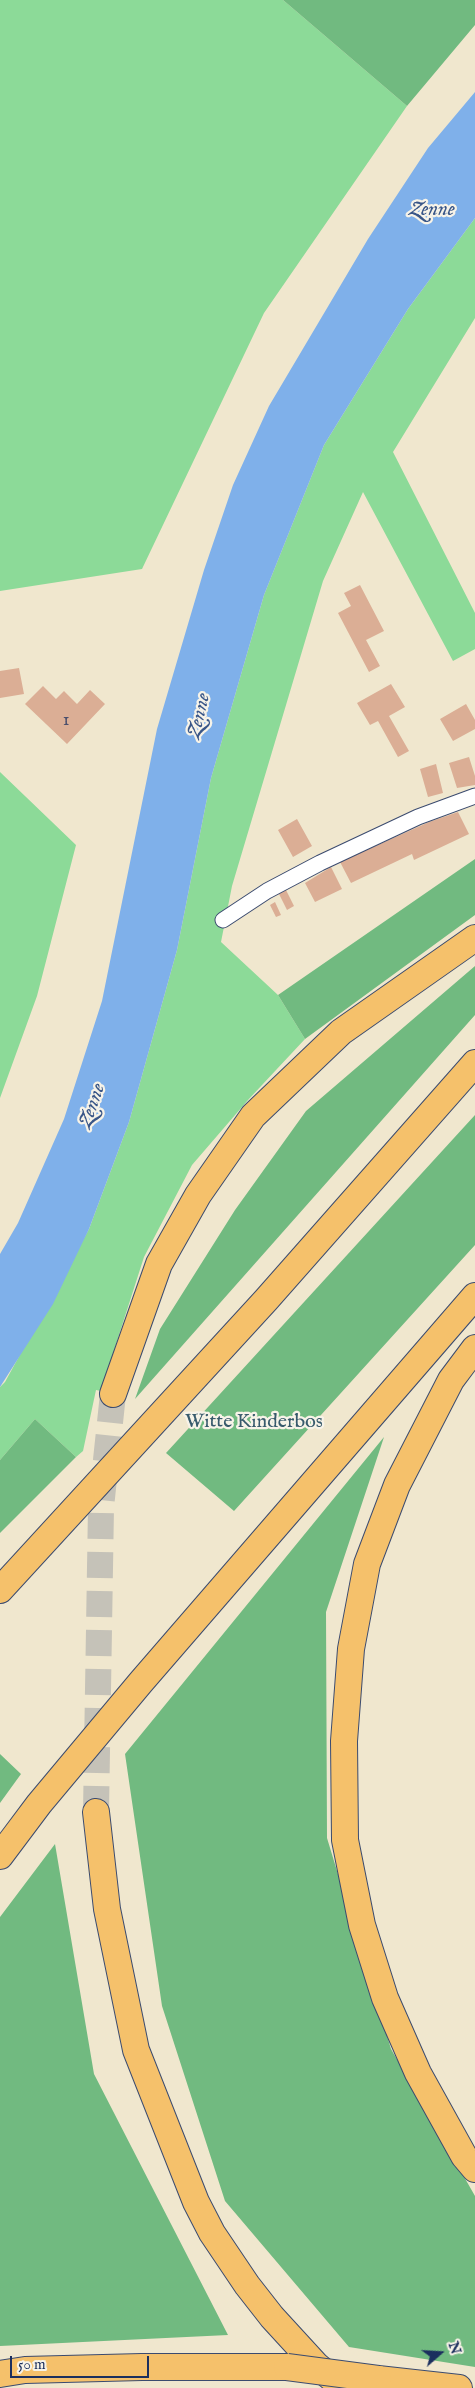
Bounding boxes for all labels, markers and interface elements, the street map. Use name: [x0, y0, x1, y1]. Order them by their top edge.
water label: Zenne: [409, 198, 455, 224]
water label: Zenne: [183, 691, 217, 741]
house number: 1: [63, 710, 69, 732]
water label: Zenne: [74, 1080, 112, 1132]
park label: Witte Kinderbos: [185, 1411, 323, 1435]
north arrow: [415, 2328, 465, 2378]
text: N: [444, 2339, 465, 2357]
scale bar: [12, 2346, 151, 2378]
text: 50 m: [18, 2355, 46, 2374]

